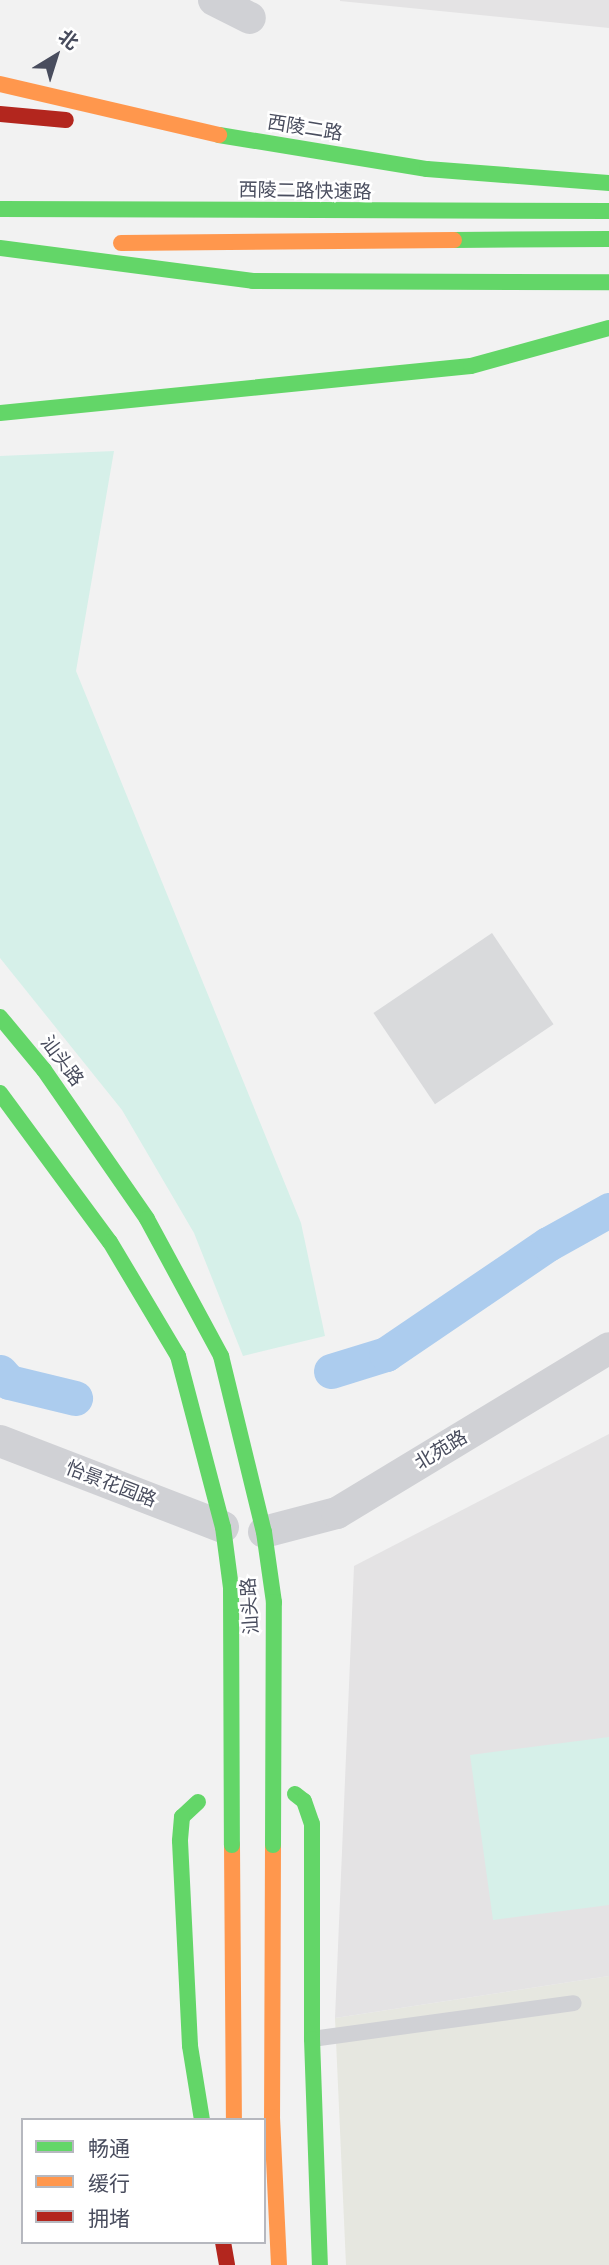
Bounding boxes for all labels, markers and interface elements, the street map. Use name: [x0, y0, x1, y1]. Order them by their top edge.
north arrow: [21, 21, 91, 91]
text: 北: [54, 24, 84, 55]
street label: 西陵二路: [266, 111, 344, 145]
street label: 西陵二路快速路: [238, 178, 372, 204]
street label: 汕头路: [36, 1031, 88, 1091]
street label: 北苑路: [411, 1426, 471, 1474]
street label: 怡景花园路: [63, 1456, 159, 1512]
street label: 汕头路: [237, 1577, 263, 1635]
legend: [21, 2118, 266, 2244]
text: 畅通: [88, 2135, 130, 2162]
text: 缓行: [88, 2170, 130, 2197]
text: 拥堵: [88, 2205, 130, 2232]

